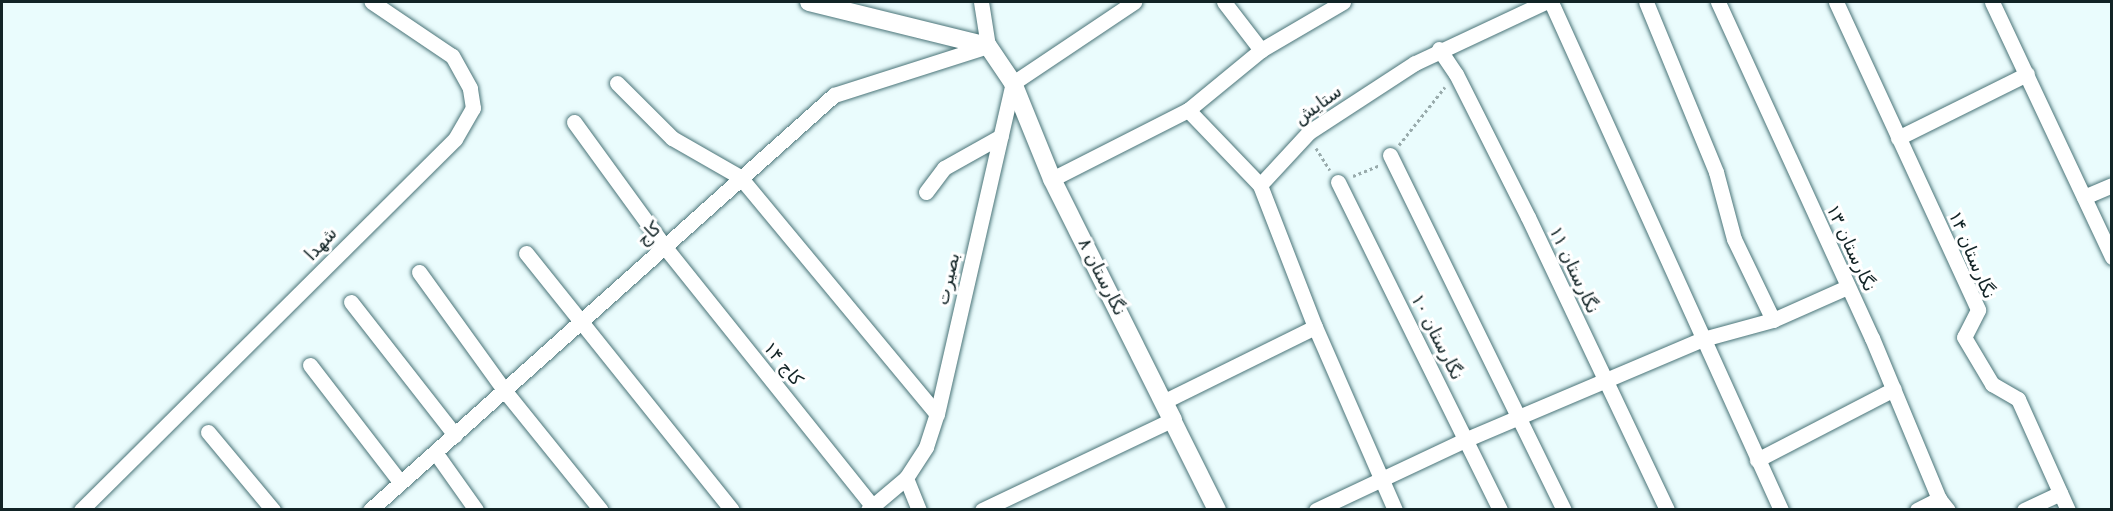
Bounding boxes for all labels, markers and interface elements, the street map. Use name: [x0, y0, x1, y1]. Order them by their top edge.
street label: ستایش: [1290, 80, 1346, 130]
street label: نگارستان ۱۳: [1821, 201, 1881, 295]
street label: نگارستان ۱۴: [1944, 208, 2000, 302]
street label: کاج: [632, 217, 666, 251]
street label: شهدا: [300, 223, 342, 265]
street label: نگارستان ۱۱: [1544, 223, 1604, 317]
street label: نگارستان ۸: [1073, 235, 1131, 319]
street label: بصیرت: [932, 251, 964, 307]
street label: نگارستان ۱۰: [1406, 290, 1468, 384]
street label: کاج ۱۴: [759, 337, 807, 391]

